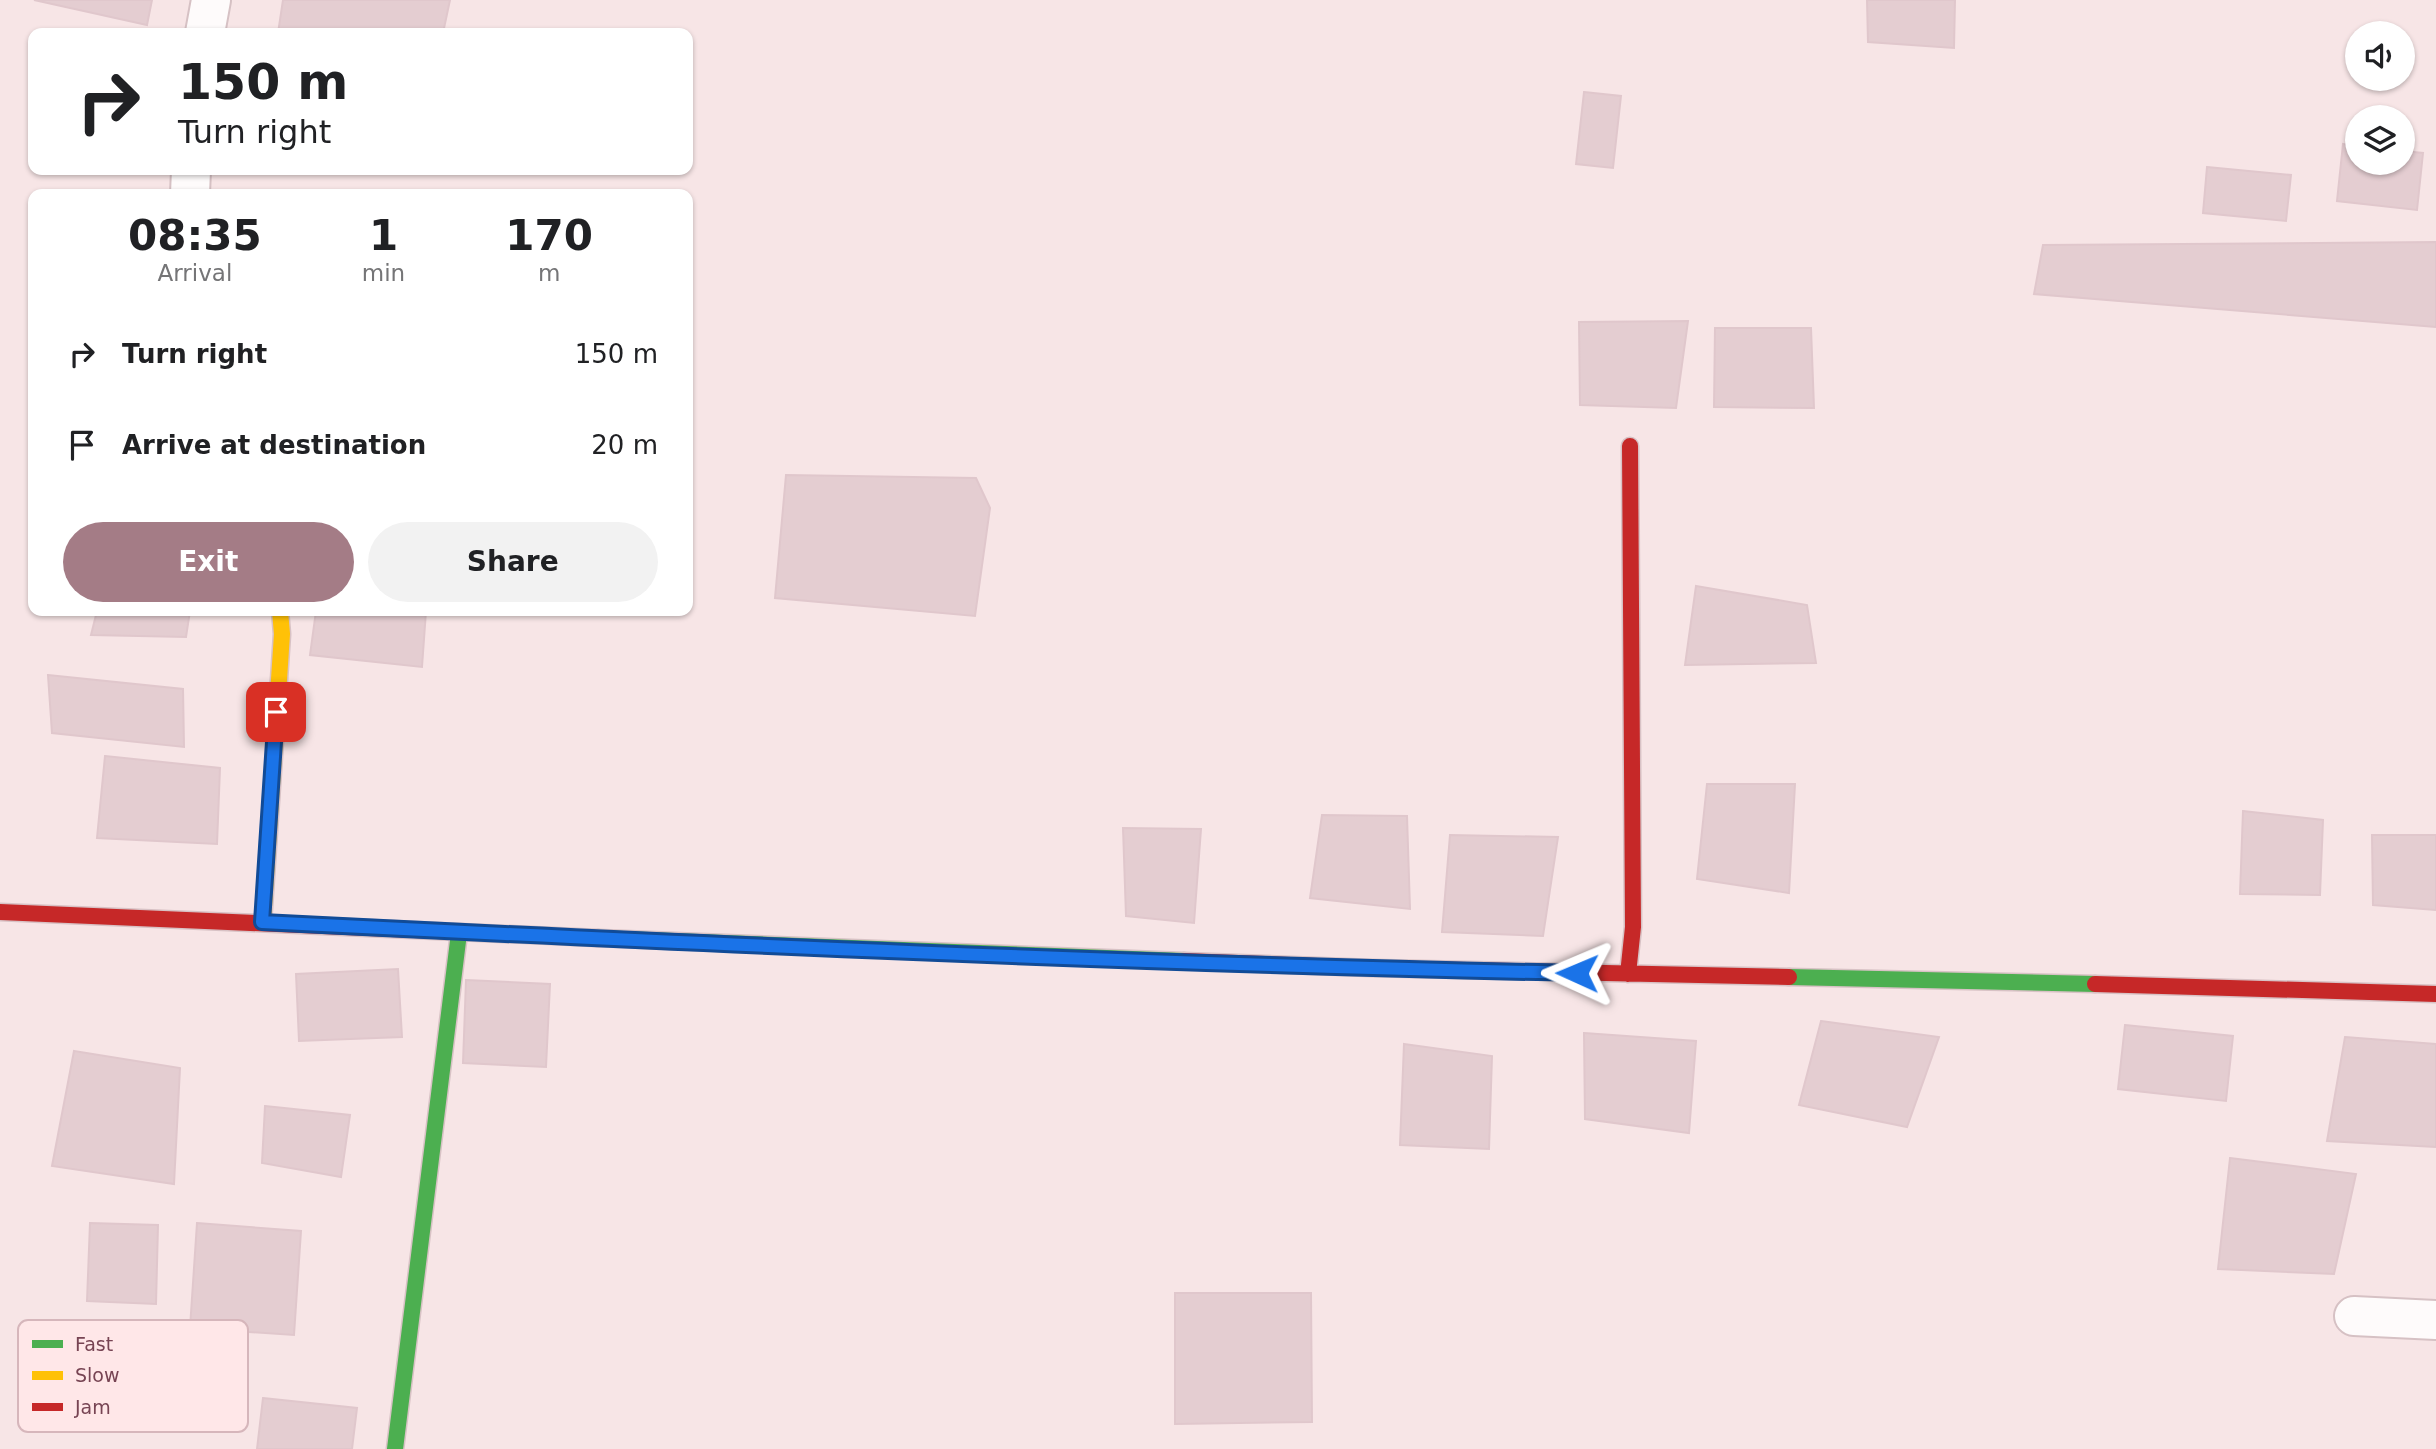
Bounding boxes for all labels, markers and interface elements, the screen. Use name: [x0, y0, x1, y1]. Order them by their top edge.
map controls: [2345, 21, 2415, 175]
button: sound: [2345, 21, 2415, 91]
text: 150 m: [178, 54, 348, 111]
icon: right: [63, 56, 154, 147]
button: layers: [2345, 105, 2415, 175]
text: Turn right: [178, 113, 331, 151]
text: 08:35: [128, 211, 262, 260]
text: 1: [369, 211, 398, 260]
text: 170: [505, 211, 593, 260]
text: Arrival: [158, 260, 232, 286]
text: min: [362, 260, 405, 286]
text: m: [538, 260, 560, 286]
icon: right: [63, 335, 101, 373]
text: Turn right: [122, 339, 267, 369]
text: 150 m: [575, 339, 658, 369]
icon: arrive: [63, 426, 101, 464]
text: Arrive at destination: [122, 430, 426, 460]
text: 20 m: [591, 430, 658, 460]
button: Exit: [63, 522, 354, 602]
button: Share: [368, 522, 658, 602]
pin: [246, 682, 306, 742]
icon: arrive: [257, 693, 295, 731]
position arrow: [1540, 936, 1614, 1010]
legend: [18, 1320, 248, 1432]
text: Fast: [75, 1333, 113, 1355]
text: Slow: [75, 1364, 120, 1386]
text: Jam: [74, 1396, 111, 1418]

